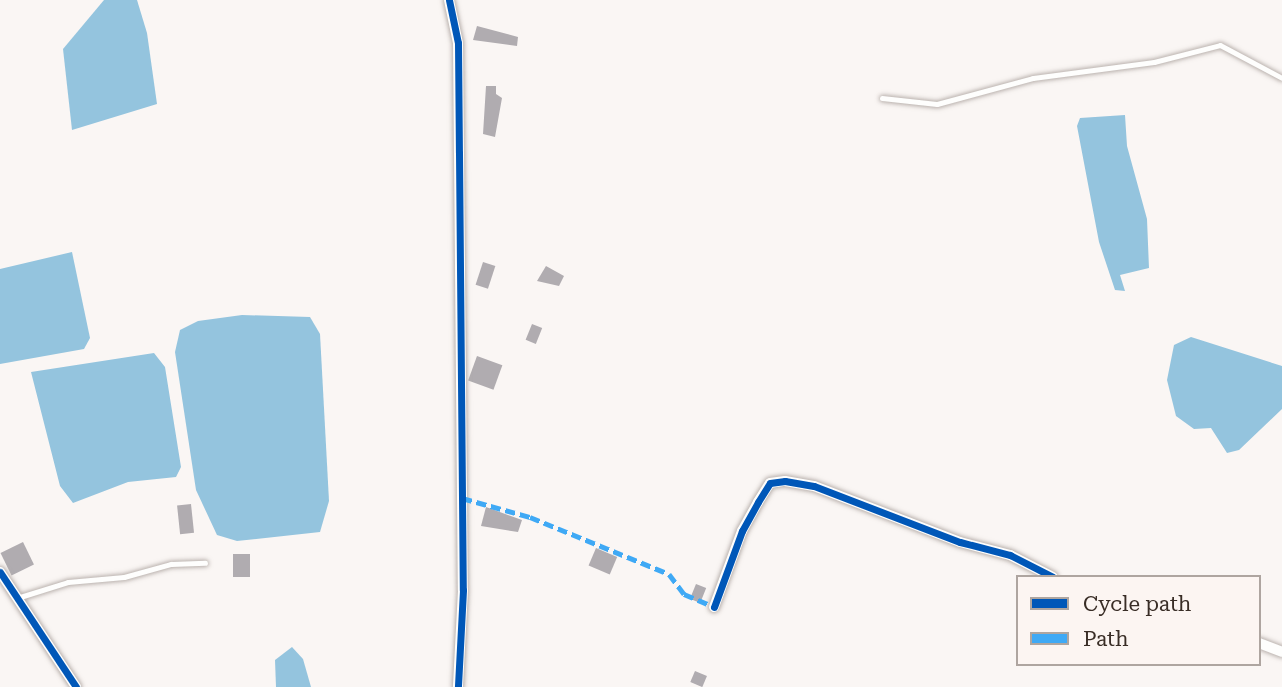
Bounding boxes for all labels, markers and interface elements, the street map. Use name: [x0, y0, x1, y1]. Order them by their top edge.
legend: [1016, 575, 1261, 666]
text: Cycle path: [1083, 592, 1191, 616]
text: Path: [1083, 627, 1129, 651]

